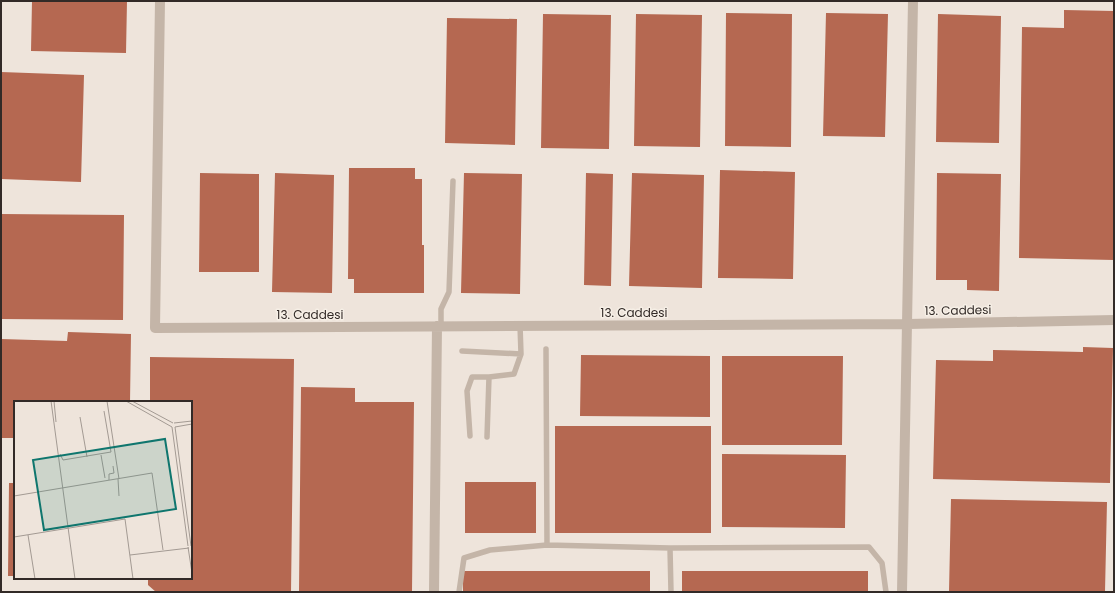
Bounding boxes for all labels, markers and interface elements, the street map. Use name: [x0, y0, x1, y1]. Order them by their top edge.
street label: 13. Caddesi: [924, 301, 992, 319]
street label: 13. Caddesi: [601, 304, 667, 321]
street label: 13. Caddesi: [277, 306, 343, 323]
inset map: [14, 401, 192, 579]

